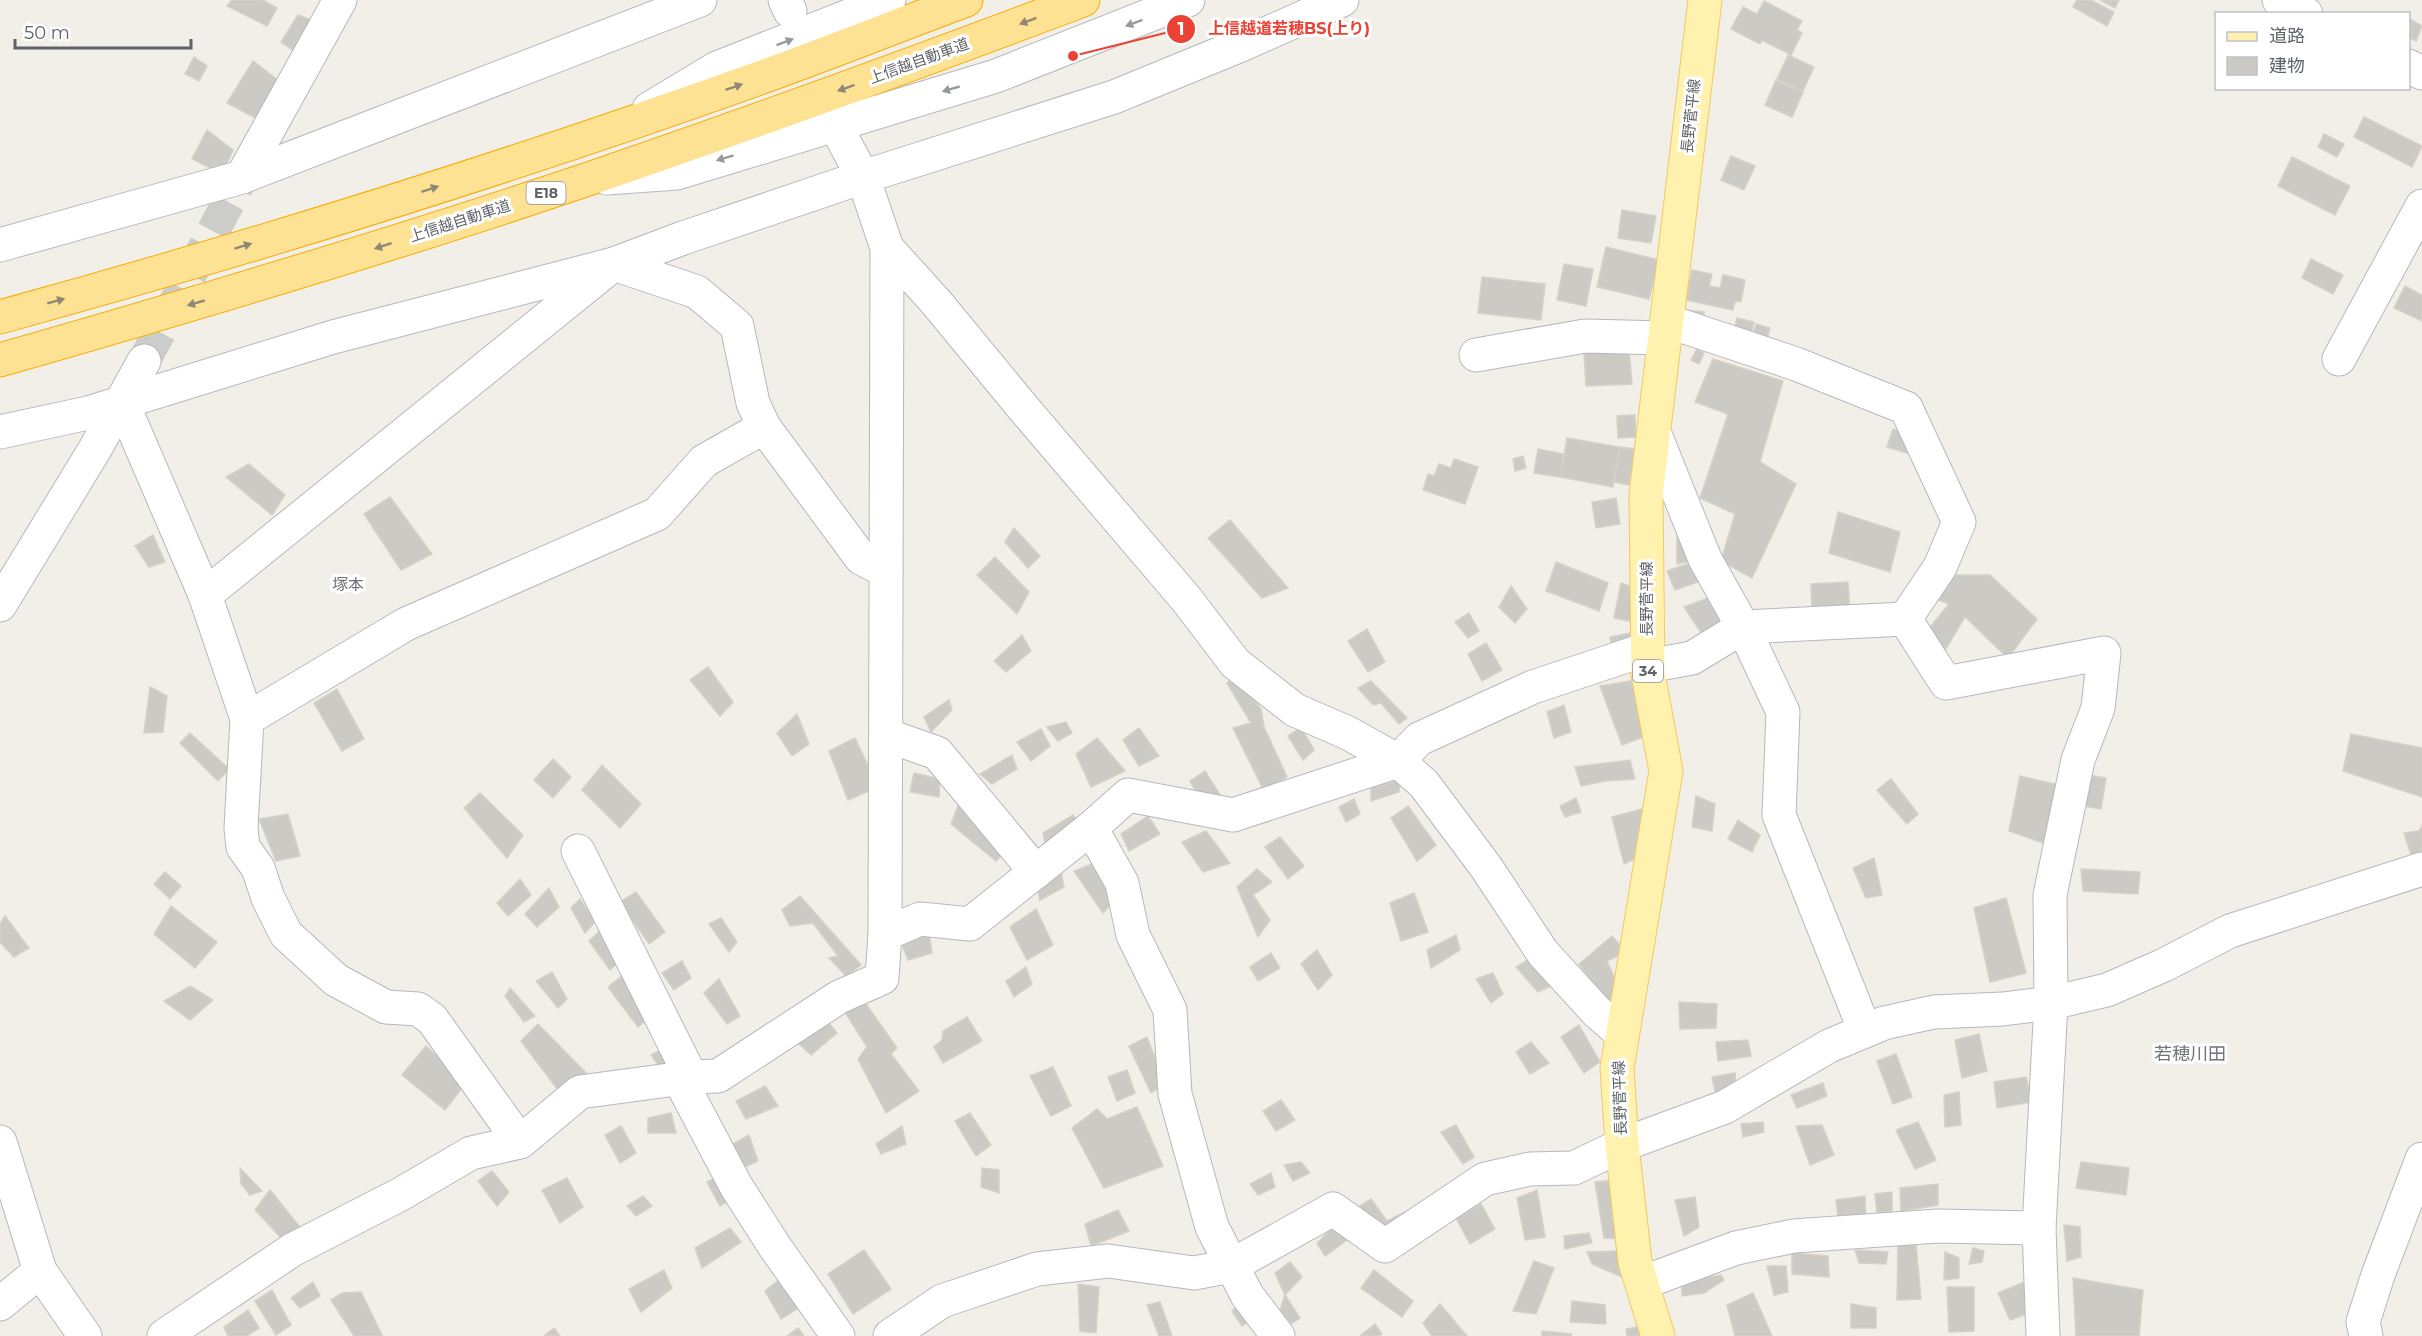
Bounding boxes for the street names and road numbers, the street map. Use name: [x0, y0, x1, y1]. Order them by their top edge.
street label: 上信越自動車道: [866, 34, 971, 87]
street label: 長野菅平線: [1677, 78, 1704, 154]
road number: E18: [526, 182, 566, 204]
street label: 上信越自動車道: [407, 195, 513, 246]
street label: 長野菅平線: [1637, 561, 1656, 637]
road number: 34: [1633, 660, 1663, 682]
street label: 長野菅平線: [1609, 1060, 1630, 1136]

